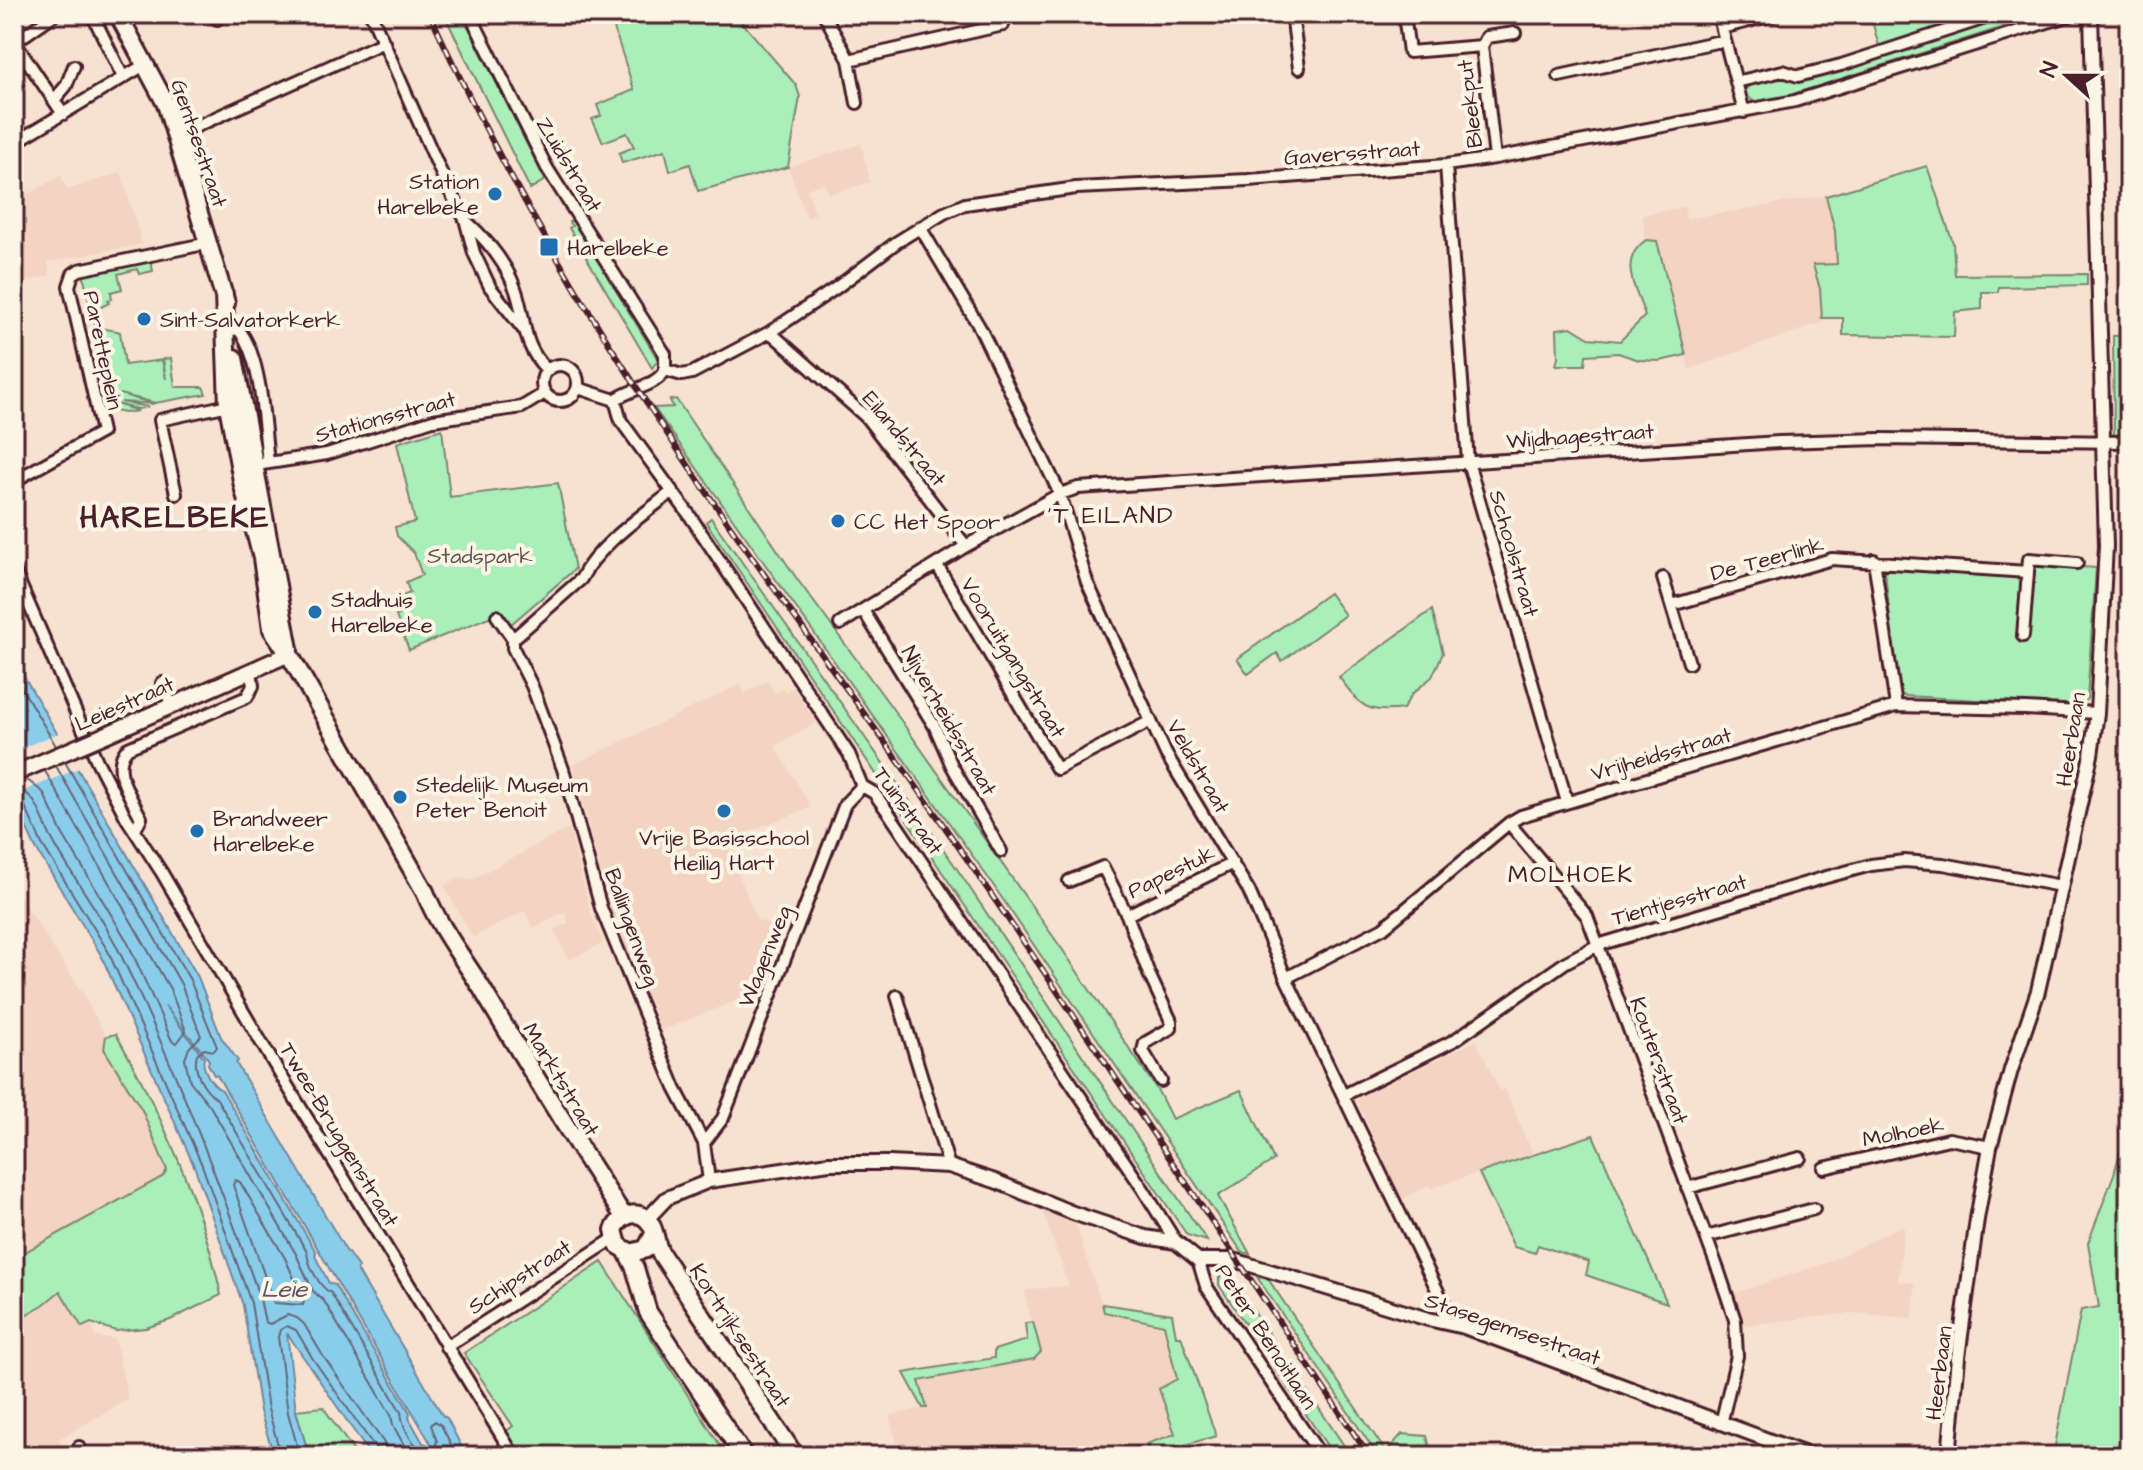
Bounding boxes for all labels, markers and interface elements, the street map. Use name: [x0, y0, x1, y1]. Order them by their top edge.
north arrow: [2027, 36, 2107, 116]
text: N: [2033, 57, 2067, 81]
street label: Bleekput: [1450, 58, 1491, 150]
street label: Gentsestraat: [162, 75, 235, 212]
street label: Zuidstraat: [528, 111, 609, 218]
street label: Gaversstraat: [1283, 133, 1421, 174]
place label: Station Harelbeke: [377, 167, 479, 223]
marker: Station Harelbeke: [486, 185, 504, 203]
place label: Harelbeke: [567, 233, 669, 264]
marker: Harelbeke: [538, 236, 560, 258]
street label: Paretteplein: [75, 288, 130, 413]
place label: Sint-Salvatorkerk: [160, 305, 341, 336]
marker: Sint-Salvatorkerk: [135, 310, 153, 328]
street label: Stationsstraat: [312, 384, 459, 451]
street label: Eilandstraat: [854, 384, 953, 494]
street label: Wijdhagestraat: [1505, 416, 1655, 458]
street label: Schoolstraat: [1481, 486, 1546, 621]
district label: HARELBEKE: [80, 497, 270, 539]
district label: 'T EILAND: [1048, 499, 1174, 533]
place label: CC Het Spoor: [854, 507, 1000, 538]
marker: CC Het Spoor: [829, 512, 847, 530]
street label: De Teerlink: [1707, 529, 1828, 589]
park label: Stadspark: [427, 541, 533, 572]
street label: Vooruitgangstraat: [952, 572, 1073, 744]
place label: Stadhuis Harelbeke: [331, 585, 433, 641]
marker: Stadhuis Harelbeke: [306, 603, 324, 621]
street label: Nijverheidsstraat: [893, 640, 1004, 801]
street label: Leiestraat: [70, 669, 179, 740]
street label: Heerbaan: [2049, 690, 2094, 789]
street label: Veldstraat: [1158, 714, 1237, 820]
street label: Vrijheidsstraat: [1587, 720, 1735, 789]
street label: Tuinstraat: [865, 760, 951, 862]
place label: Stedelijk Museum Peter Benoit: [416, 770, 588, 826]
marker: Stedelijk Museum Peter Benoit: [391, 788, 409, 806]
marker: Vrije Basisschool Heilig Hart: [715, 802, 733, 820]
place label: Brandweer Harelbeke: [213, 804, 328, 860]
marker: Brandweer Harelbeke: [188, 822, 206, 840]
place label: Vrije Basisschool Heilig Hart: [639, 823, 809, 880]
street label: Papestuk: [1123, 838, 1221, 907]
district label: MOLHOEK: [1508, 858, 1634, 892]
street label: Ballingenweg: [595, 864, 667, 991]
street label: Tientjesstraat: [1608, 866, 1751, 935]
street label: Wagenweg: [731, 901, 801, 1012]
street label: Kouterstraat: [1621, 993, 1696, 1128]
street label: Marktstraat: [515, 1017, 607, 1142]
street label: Twee-Bruggenstraat: [270, 1037, 406, 1233]
street label: Molhoek: [1860, 1109, 1947, 1156]
street label: Schipstraat: [462, 1232, 578, 1322]
street label: Kortrijksestraat: [682, 1258, 798, 1414]
street label: Peter Benoitlaan: [1207, 1258, 1324, 1416]
water label: Leie: [261, 1273, 308, 1307]
street label: Stasegemsestraat: [1420, 1285, 1605, 1375]
street label: Heerbaan: [1918, 1324, 1961, 1422]

